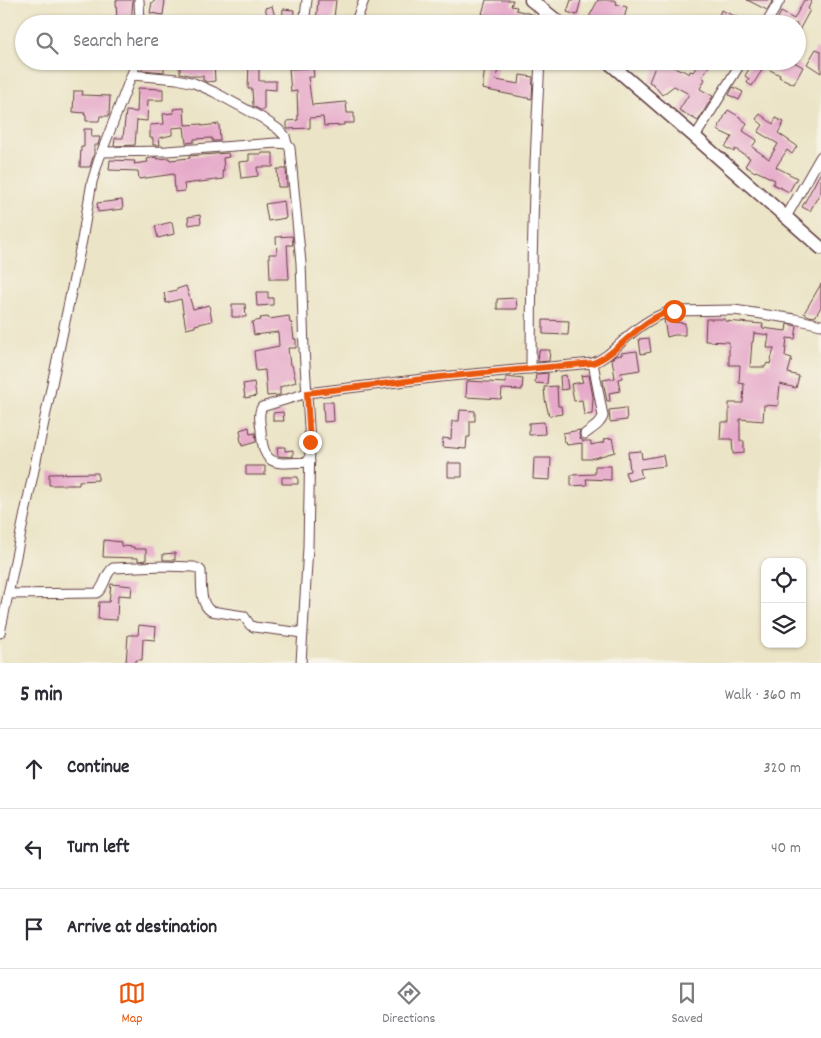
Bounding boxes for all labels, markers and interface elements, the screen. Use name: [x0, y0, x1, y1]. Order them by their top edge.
search box: [15, 15, 806, 70]
icon: search: [33, 29, 61, 57]
text: Search here: [73, 29, 159, 56]
route start: [663, 300, 686, 323]
route end: [299, 431, 322, 454]
map controls: [761, 558, 806, 648]
button: locate: [761, 558, 806, 603]
button: layers: [761, 603, 806, 648]
text: 5 min: [20, 681, 63, 711]
text: Walk · 360 m: [725, 684, 801, 707]
icon: ahead: [20, 755, 48, 783]
text: Continue: [67, 755, 129, 782]
text: 320 m: [764, 757, 801, 780]
icon: left: [20, 835, 48, 863]
text: Turn left: [67, 835, 130, 862]
text: 40 m: [771, 837, 801, 860]
icon: arrive: [20, 915, 48, 943]
text: Arrive at destination: [67, 915, 217, 942]
tab: Map: [118, 979, 146, 1029]
tab: Directions: [382, 979, 435, 1029]
tab: Saved: [672, 979, 703, 1029]

